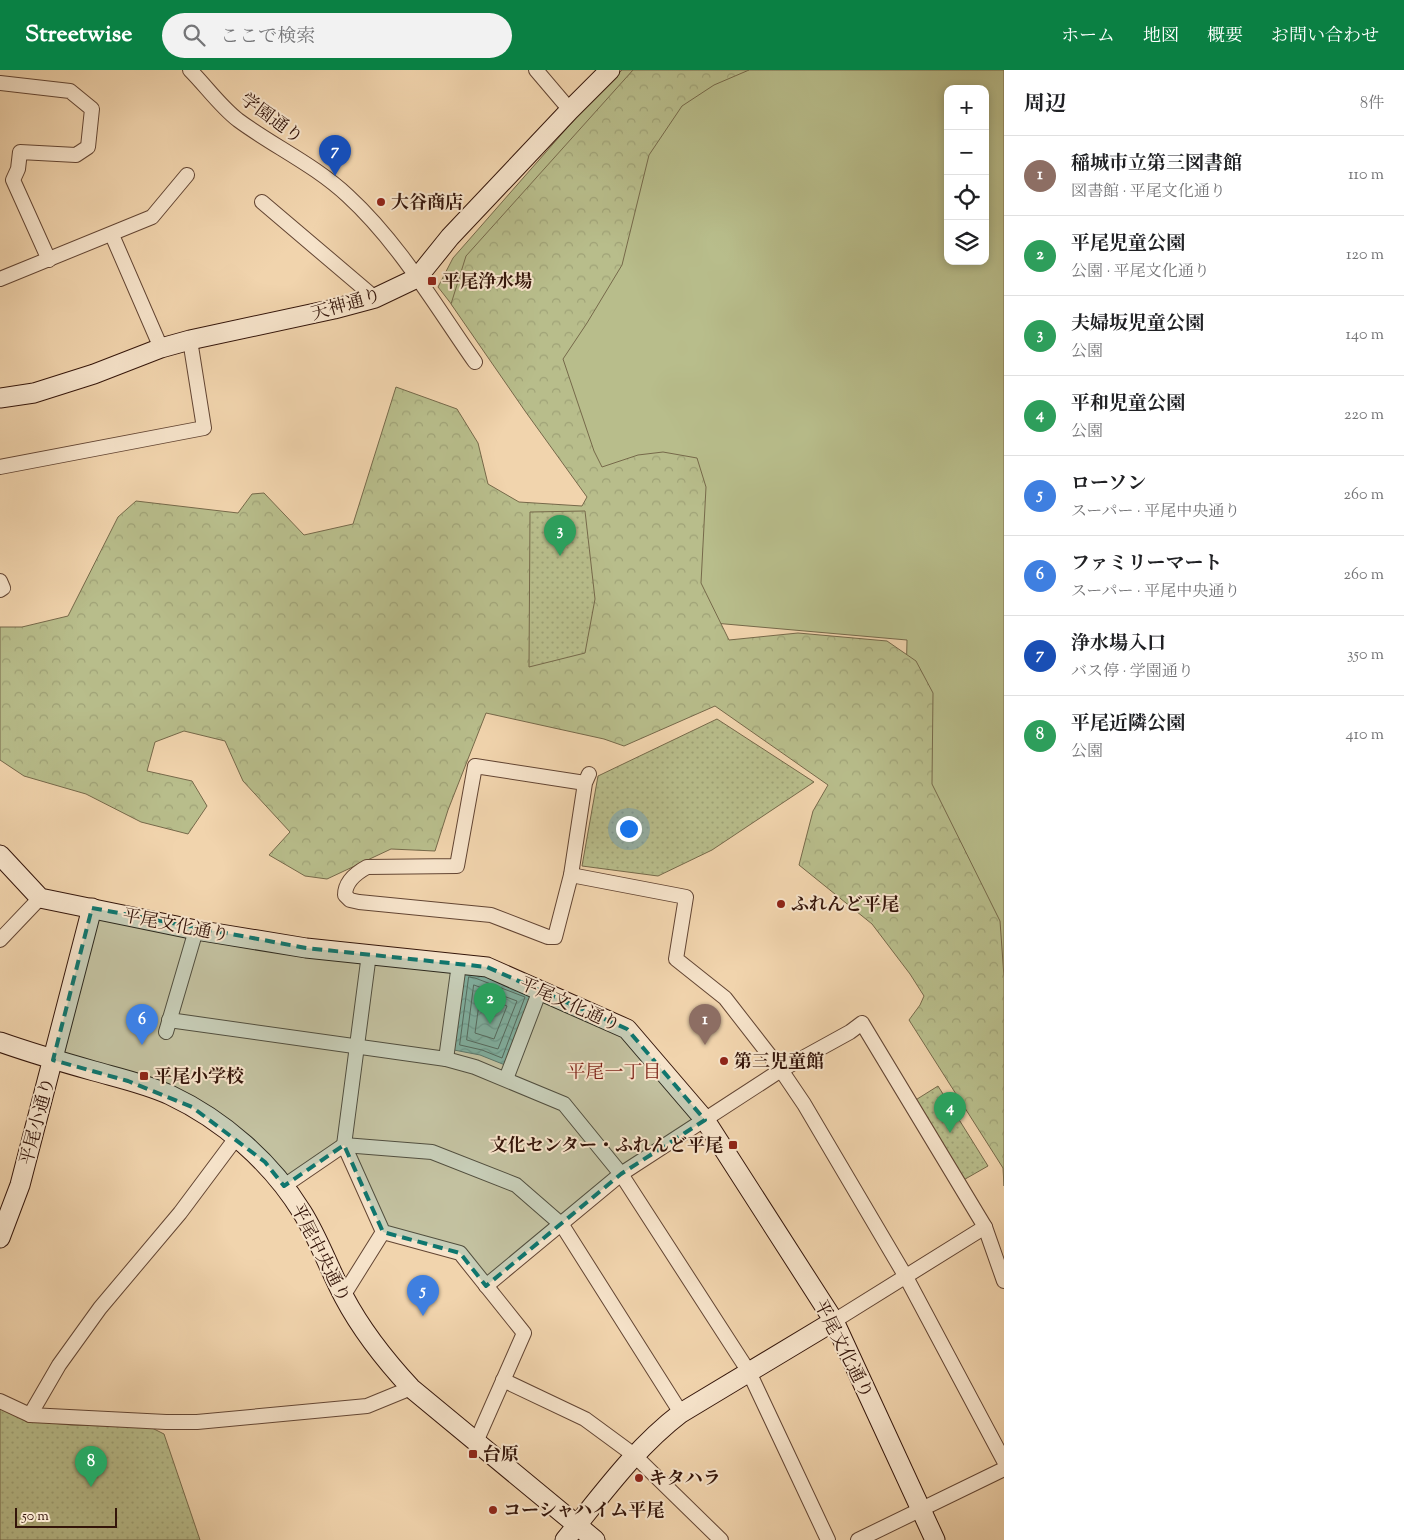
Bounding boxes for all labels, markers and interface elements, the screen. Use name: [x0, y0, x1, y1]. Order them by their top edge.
search box: [162, 13, 512, 58]
text: Streetwise: [25, 18, 132, 52]
icon: search: [180, 21, 208, 49]
text: ここで検索: [220, 24, 315, 51]
text: ホーム: [1061, 24, 1115, 50]
text: 地図: [1143, 24, 1179, 50]
text: 概要: [1207, 24, 1243, 50]
text: お問い合わせ: [1271, 24, 1379, 50]
map controls: [944, 85, 989, 265]
button: +: [944, 85, 989, 130]
street label: 学園通り: [234, 88, 308, 151]
text: 周辺: [1024, 90, 1066, 120]
text: 8件: [1360, 93, 1384, 116]
button: −: [944, 130, 989, 175]
pin: 7: [319, 135, 351, 176]
text: 稲城市立第三図書館: [1071, 151, 1242, 178]
text: 1: [1037, 164, 1043, 187]
text: 110 m: [1348, 164, 1384, 187]
button: locate: [944, 175, 989, 220]
text: 図書館 · 平尾文化通り: [1071, 181, 1226, 204]
place label: 大谷商店: [391, 191, 463, 217]
marker: 大谷商店: [375, 196, 387, 208]
button: layers: [944, 220, 989, 265]
text: 平尾児童公園: [1071, 231, 1185, 258]
text: 2: [1036, 244, 1044, 267]
text: 120 m: [1346, 244, 1384, 267]
text: 公園 · 平尾文化通り: [1071, 261, 1210, 284]
place label: 平尾浄水場: [442, 270, 532, 296]
marker: 平尾浄水場: [426, 275, 438, 287]
street label: 天神通り: [308, 284, 385, 328]
text: 夫婦坂児童公園: [1071, 311, 1204, 338]
text: 3: [1037, 324, 1043, 347]
text: 140 m: [1346, 324, 1384, 347]
text: 公園: [1071, 341, 1103, 364]
text: 平和児童公園: [1071, 391, 1185, 418]
text: 4: [1036, 404, 1044, 427]
text: 220 m: [1344, 404, 1384, 427]
text: 公園: [1071, 421, 1103, 444]
text: ローソン: [1071, 471, 1146, 498]
text: 5: [1037, 484, 1043, 507]
text: 260 m: [1343, 484, 1384, 507]
text: スーパー · 平尾中央通り: [1071, 501, 1240, 524]
pin: 3: [544, 515, 576, 556]
text: ファミリーマート: [1071, 551, 1223, 578]
text: 6: [1036, 564, 1044, 587]
text: 260 m: [1343, 564, 1384, 587]
text: スーパー · 平尾中央通り: [1071, 581, 1240, 604]
text: 浄水場入口: [1071, 631, 1166, 658]
text: 7: [1036, 644, 1044, 667]
text: 350 m: [1347, 644, 1384, 667]
text: バス停 · 学園通り: [1071, 661, 1194, 684]
text: 平尾近隣公園: [1071, 711, 1185, 738]
text: 8: [1036, 724, 1044, 747]
text: 410 m: [1346, 724, 1384, 747]
text: 公園: [1071, 741, 1103, 764]
your location: [616, 816, 642, 842]
place label: ふれんど平尾: [791, 893, 899, 919]
marker: ふれんど平尾: [775, 898, 787, 910]
street label: 平尾文化通り: [120, 904, 231, 950]
street label: 平尾文化通り: [515, 972, 624, 1040]
pin: 2: [474, 983, 506, 1024]
pin: 6: [126, 1004, 158, 1045]
pin: 1: [689, 1004, 721, 1045]
place label: 第三児童館: [734, 1050, 824, 1076]
marker: 第三児童館: [718, 1055, 730, 1067]
district label: 平尾一丁目: [566, 1060, 662, 1087]
place label: 平尾小学校: [154, 1065, 244, 1091]
marker: 平尾小学校: [138, 1070, 150, 1082]
street label: 平尾小通り: [15, 1075, 63, 1168]
pin: 4: [934, 1092, 966, 1133]
place label: 文化センター・ふれんど平尾: [490, 1134, 723, 1160]
marker: 文化センター・ふれんど平尾: [727, 1139, 739, 1151]
street label: 平尾中央通り: [283, 1200, 355, 1308]
pin: 5: [407, 1275, 439, 1316]
street label: 平尾文化通り: [806, 1296, 878, 1404]
place label: 台原: [483, 1443, 519, 1469]
pin: 8: [75, 1446, 107, 1487]
marker: 台原: [467, 1448, 479, 1460]
place label: キタハラ: [649, 1467, 721, 1493]
marker: キタハラ: [633, 1472, 645, 1484]
place label: コーシャハイム平尾: [503, 1499, 664, 1525]
marker: コーシャハイム平尾: [487, 1504, 499, 1516]
scale bar: [15, 1505, 118, 1528]
text: 50 m: [22, 1507, 49, 1527]

